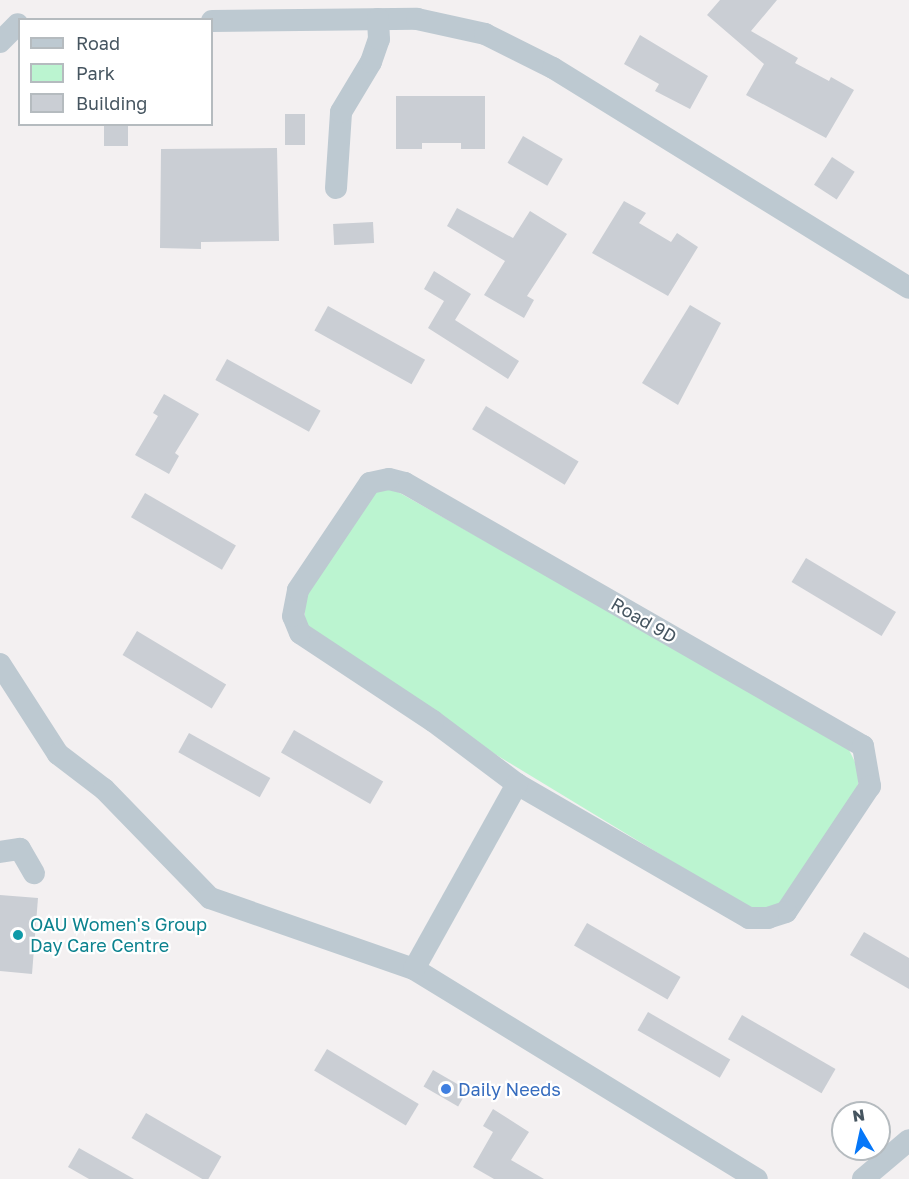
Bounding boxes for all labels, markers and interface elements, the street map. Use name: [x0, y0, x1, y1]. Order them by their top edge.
legend: [18, 18, 213, 126]
text: Road: [76, 32, 120, 54]
text: Park: [76, 62, 115, 84]
text: Building: [76, 92, 147, 114]
street label: Road 9D: [607, 593, 681, 647]
place label: OAU Women's Group Day Care Centre: [30, 914, 207, 956]
marker: OAU Women's Group Day Care Centre: [11, 928, 25, 942]
place label: Daily Needs: [458, 1078, 561, 1100]
marker: Daily Needs: [439, 1082, 453, 1096]
north arrow: [831, 1101, 891, 1161]
text: N: [851, 1104, 866, 1126]

